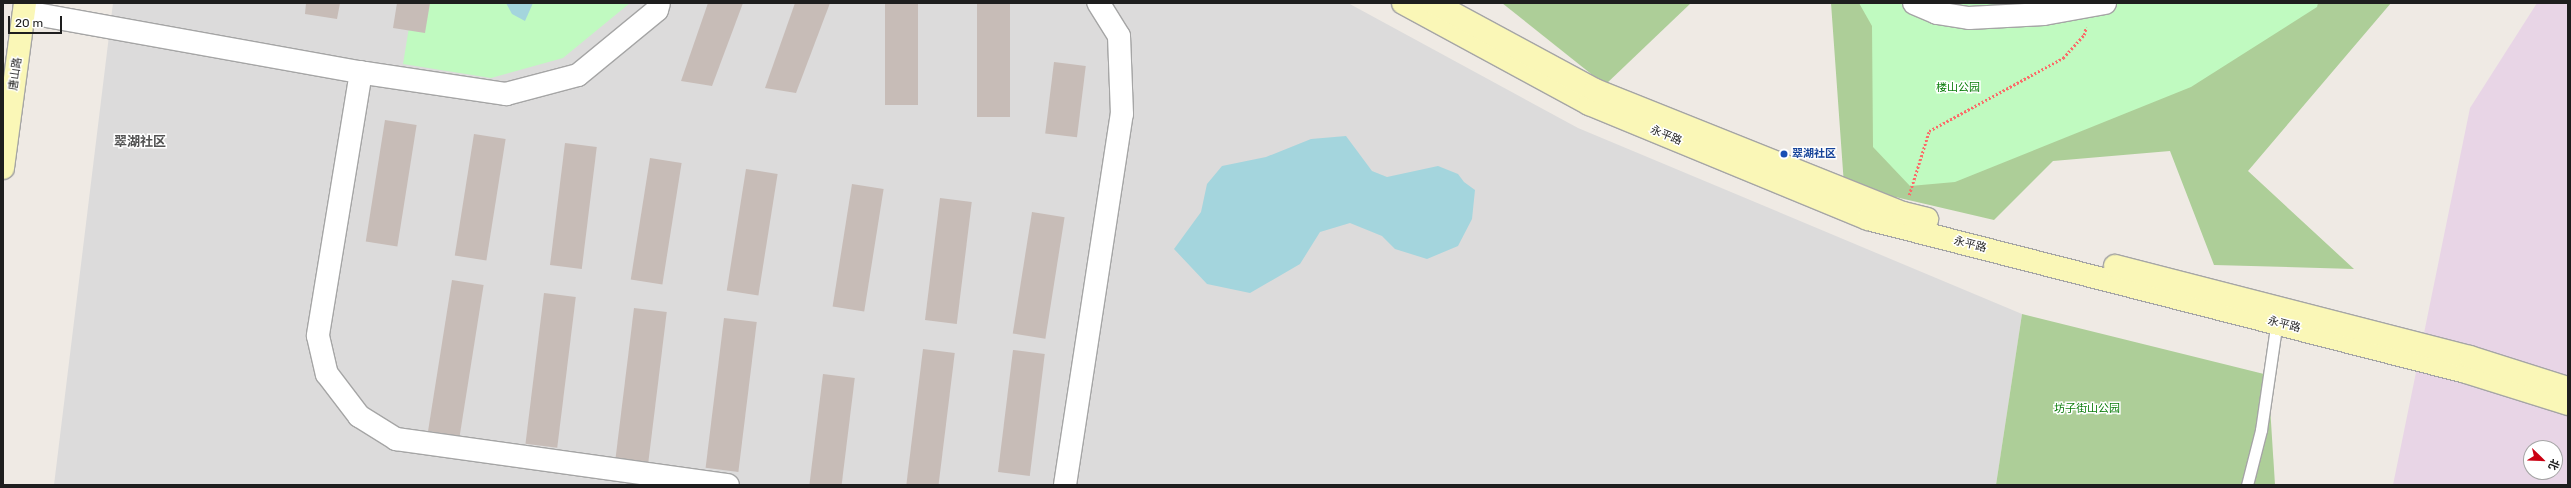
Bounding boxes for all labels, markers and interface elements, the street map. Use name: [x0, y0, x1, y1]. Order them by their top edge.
scale bar: [10, 8, 64, 34]
text: 20 m: [15, 16, 43, 30]
street label: 唐山路: [7, 57, 25, 91]
park label: 楼山公园: [1936, 81, 1980, 95]
street label: 永平路: [1648, 124, 1684, 148]
district label: 翠湖社区: [114, 134, 166, 150]
place label: 翠湖社区: [1792, 147, 1836, 161]
marker: 翠湖社区: [1779, 149, 1789, 159]
street label: 永平路: [1952, 235, 1988, 255]
street label: 永平路: [2266, 315, 2302, 335]
park label: 坊子街山公园: [2054, 402, 2120, 416]
north arrow: [2523, 440, 2563, 480]
text: 北: [2545, 457, 2562, 472]

